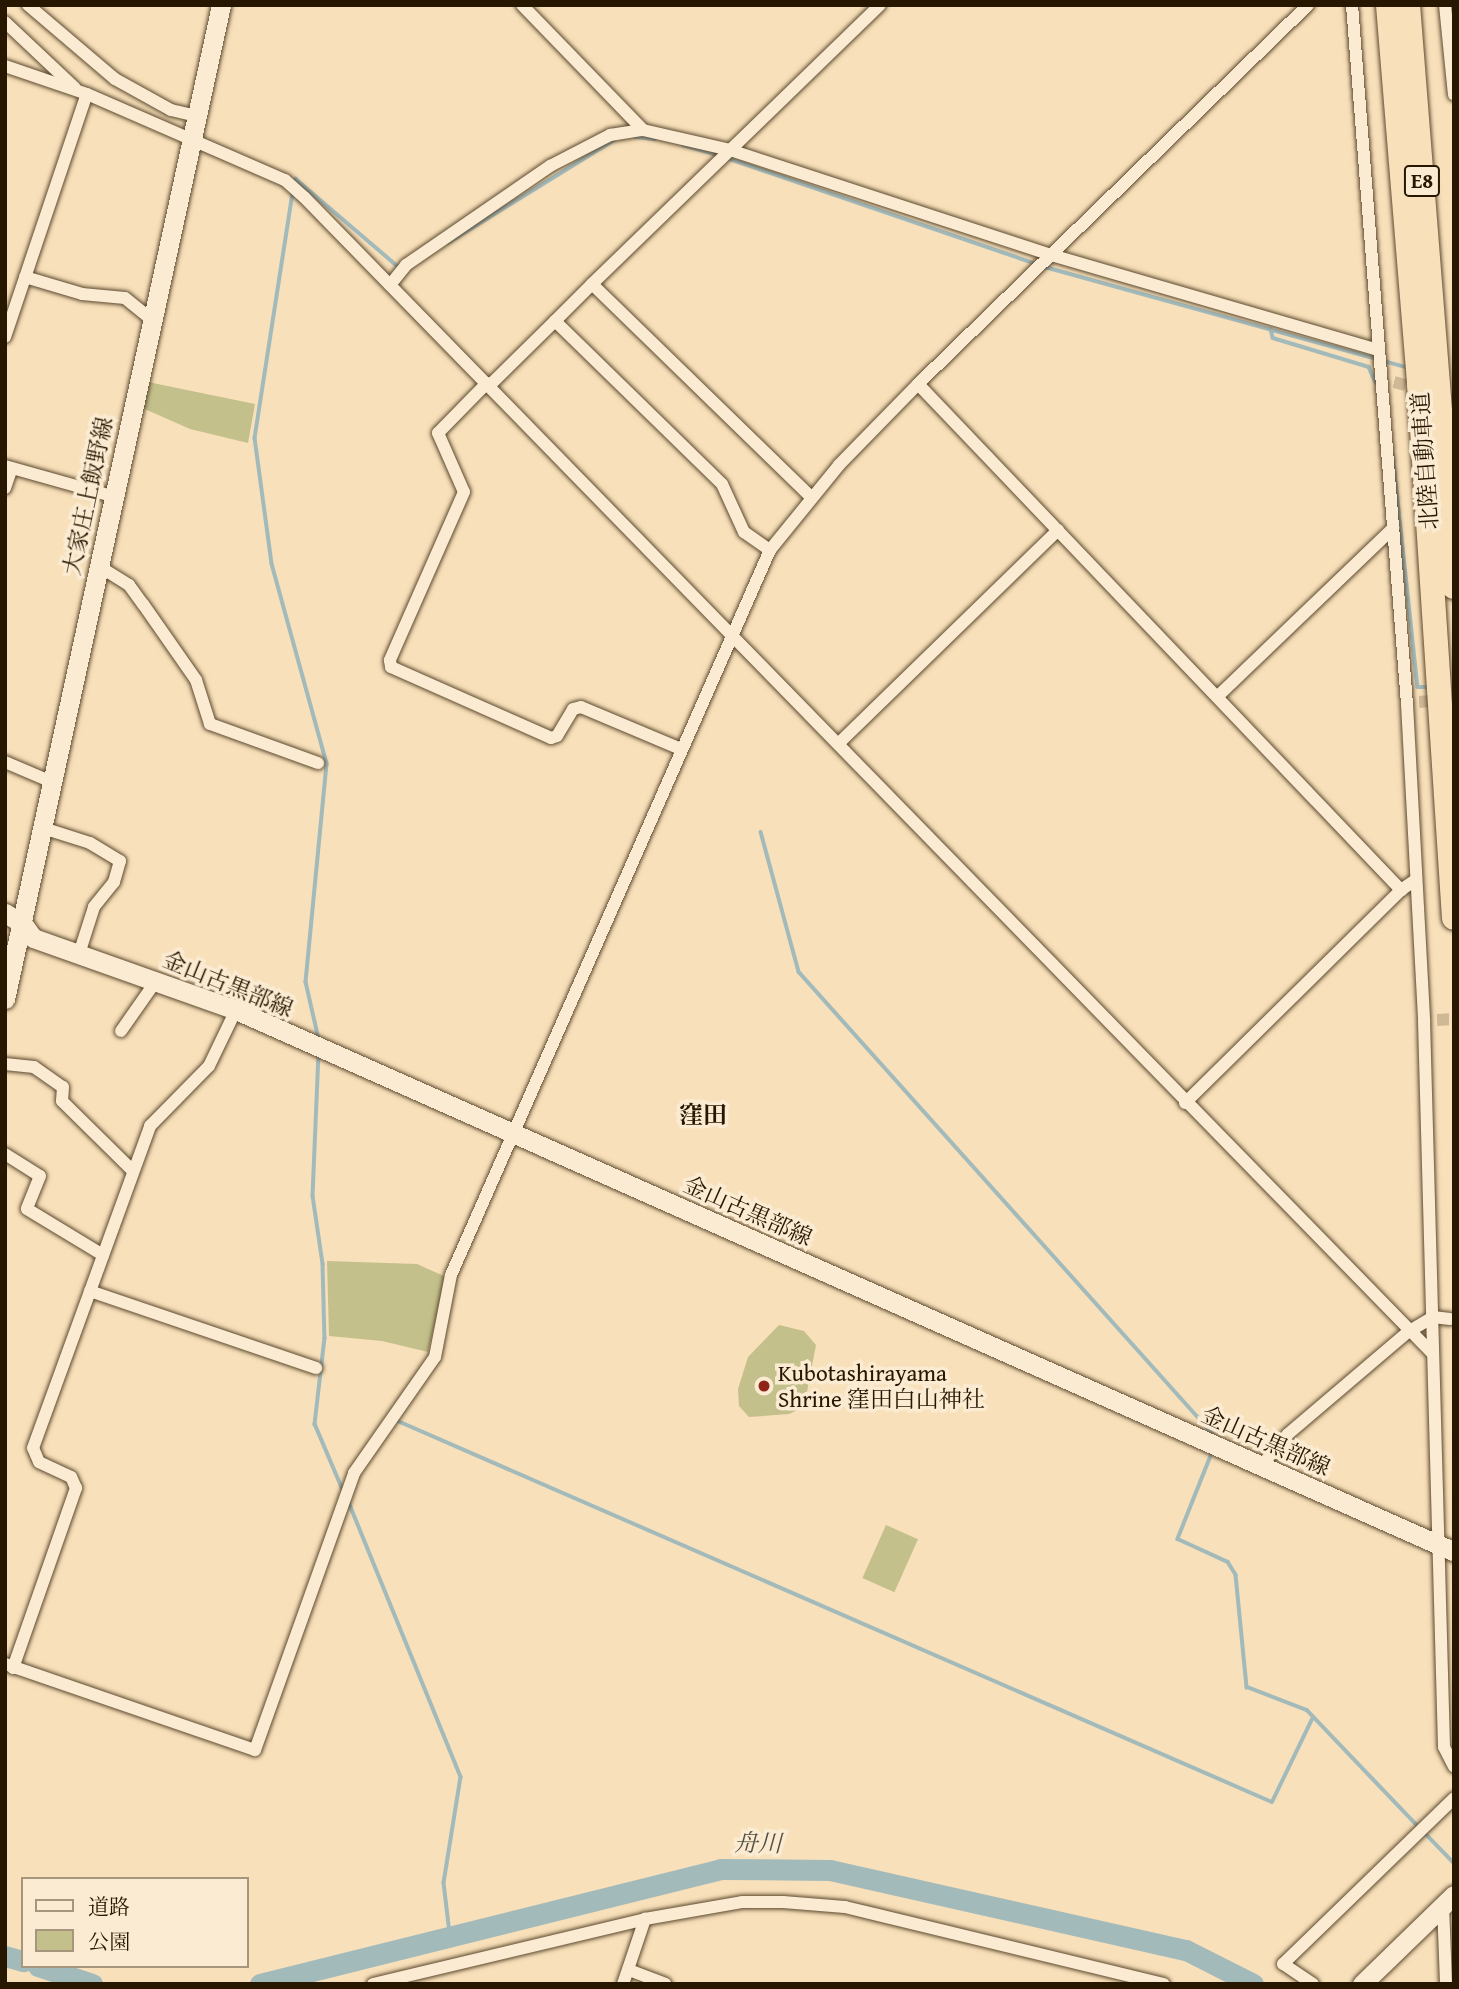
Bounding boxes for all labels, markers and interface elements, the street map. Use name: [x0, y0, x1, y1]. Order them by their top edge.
road number: E8: [1403, 164, 1441, 198]
street label: 北陸自動車道: [1406, 391, 1444, 531]
street label: 大家庄上飯野線: [58, 414, 118, 578]
street label: 金山古黒部線: [159, 945, 297, 1023]
district label: 窪田: [679, 1101, 727, 1129]
street label: 金山古黒部線: [679, 1170, 817, 1252]
place label: Kubotashirayama Shrine 窪田白山神社: [778, 1359, 985, 1413]
marker: Kubotashirayama Shrine 窪田白山神社: [756, 1378, 772, 1394]
street label: 金山古黒部線: [1197, 1400, 1335, 1482]
water label: 舟川: [734, 1828, 782, 1858]
legend: [21, 1877, 248, 1968]
text: 道路: [88, 1891, 130, 1922]
text: 公園: [88, 1926, 130, 1957]

